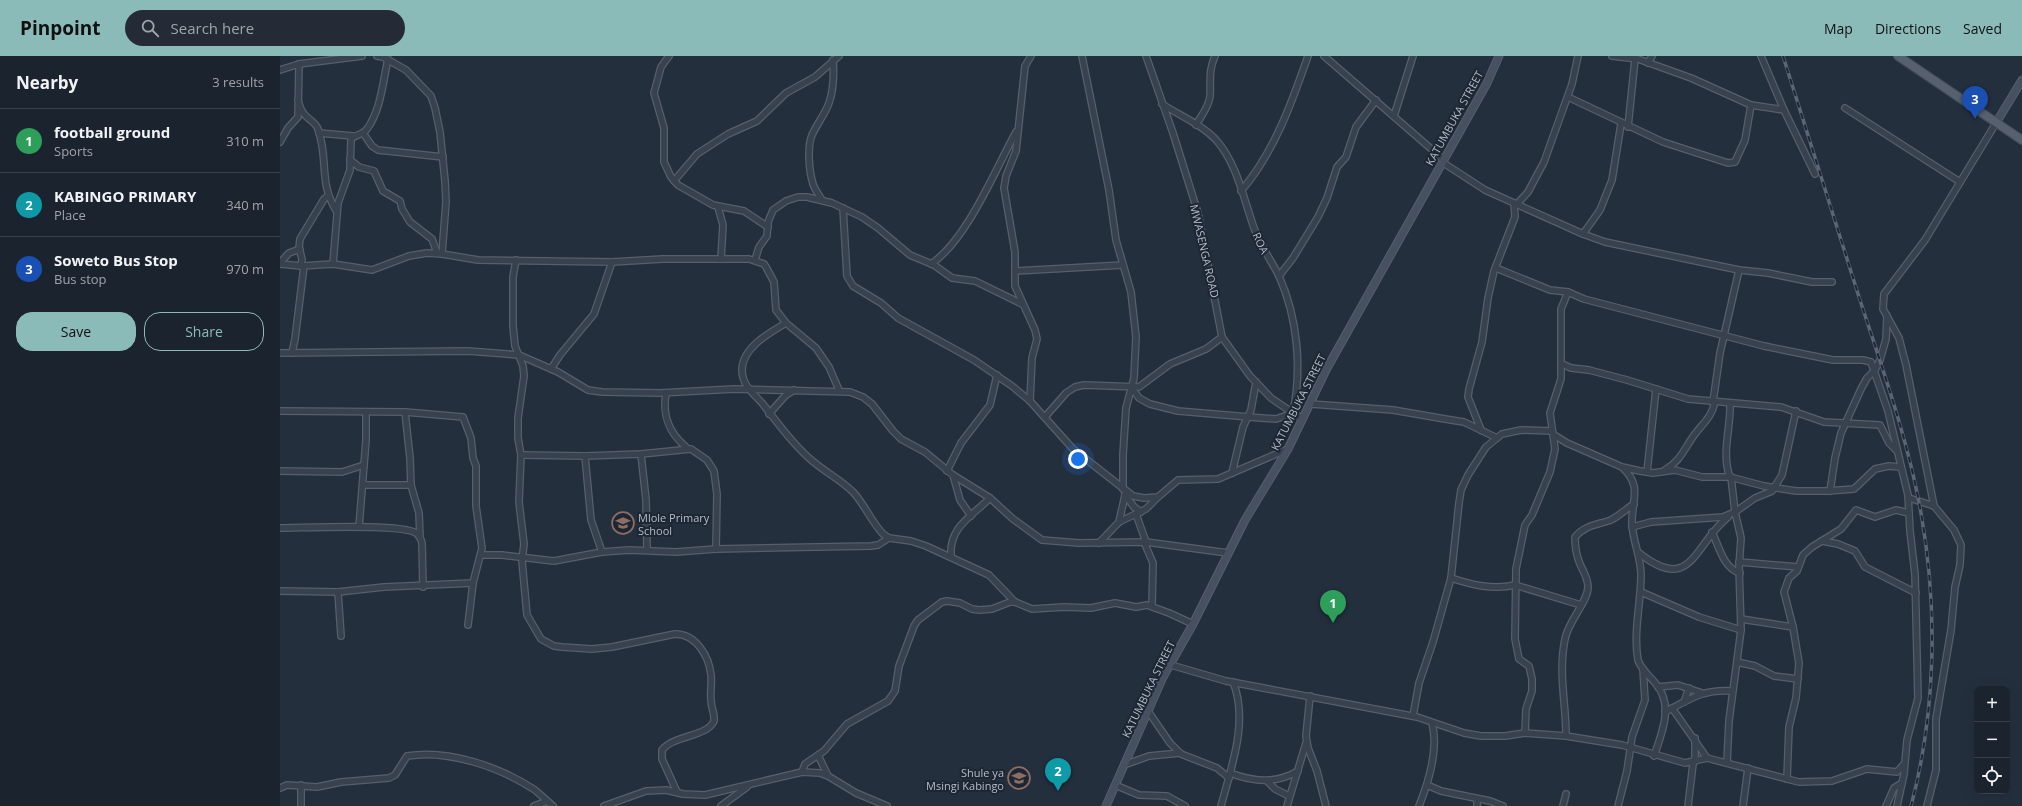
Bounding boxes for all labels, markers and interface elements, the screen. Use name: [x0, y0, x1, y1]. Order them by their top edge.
search box: [125, 10, 405, 46]
text: Pinpoint: [20, 15, 101, 41]
icon: search: [139, 17, 161, 39]
text: Search here: [171, 18, 254, 38]
text: Map: [1824, 19, 1853, 38]
text: Directions: [1875, 19, 1941, 38]
text: Saved: [1963, 19, 2002, 38]
street label: KATUMBUKA STREET: [1422, 68, 1486, 168]
text: Nearby: [16, 71, 78, 94]
text: 3 results: [212, 73, 264, 91]
pin: 3: [1962, 86, 1988, 119]
text: football ground: [54, 122, 170, 142]
text: 1: [25, 132, 33, 150]
text: 310 m: [226, 132, 264, 150]
text: Sports: [54, 142, 93, 160]
text: KABINGO PRIMARY: [54, 186, 196, 206]
text: 2: [25, 196, 33, 214]
text: 340 m: [226, 196, 264, 214]
street label: MWASENGA ROAD: [1187, 203, 1223, 299]
text: Place: [54, 206, 86, 224]
street label: ROA: [1249, 230, 1273, 256]
text: Soweto Bus Stop: [54, 250, 178, 270]
text: 3: [25, 260, 33, 278]
text: 970 m: [226, 260, 264, 278]
text: Bus stop: [54, 270, 107, 288]
button: Save: [16, 312, 136, 351]
button: Share: [144, 312, 264, 351]
street label: KATUMBUKA STREET: [1267, 351, 1329, 453]
your location: [1068, 449, 1088, 469]
school or university icon: Mlole Primary School: [610, 510, 636, 536]
place label: Mlole Primary School: [638, 510, 710, 538]
pin: 1: [1320, 590, 1346, 623]
street label: KATUMBUKA STREET: [1118, 638, 1178, 740]
map controls: [1974, 686, 2010, 794]
button: +: [1974, 686, 2010, 722]
button: −: [1974, 722, 2010, 758]
pin: 2: [1045, 758, 1071, 791]
button: locate: [1974, 758, 2010, 794]
place label: Shule ya Msingi Kabingo: [926, 765, 1004, 793]
school or university icon: Shule ya Msingi Kabingo: [1006, 765, 1032, 791]

